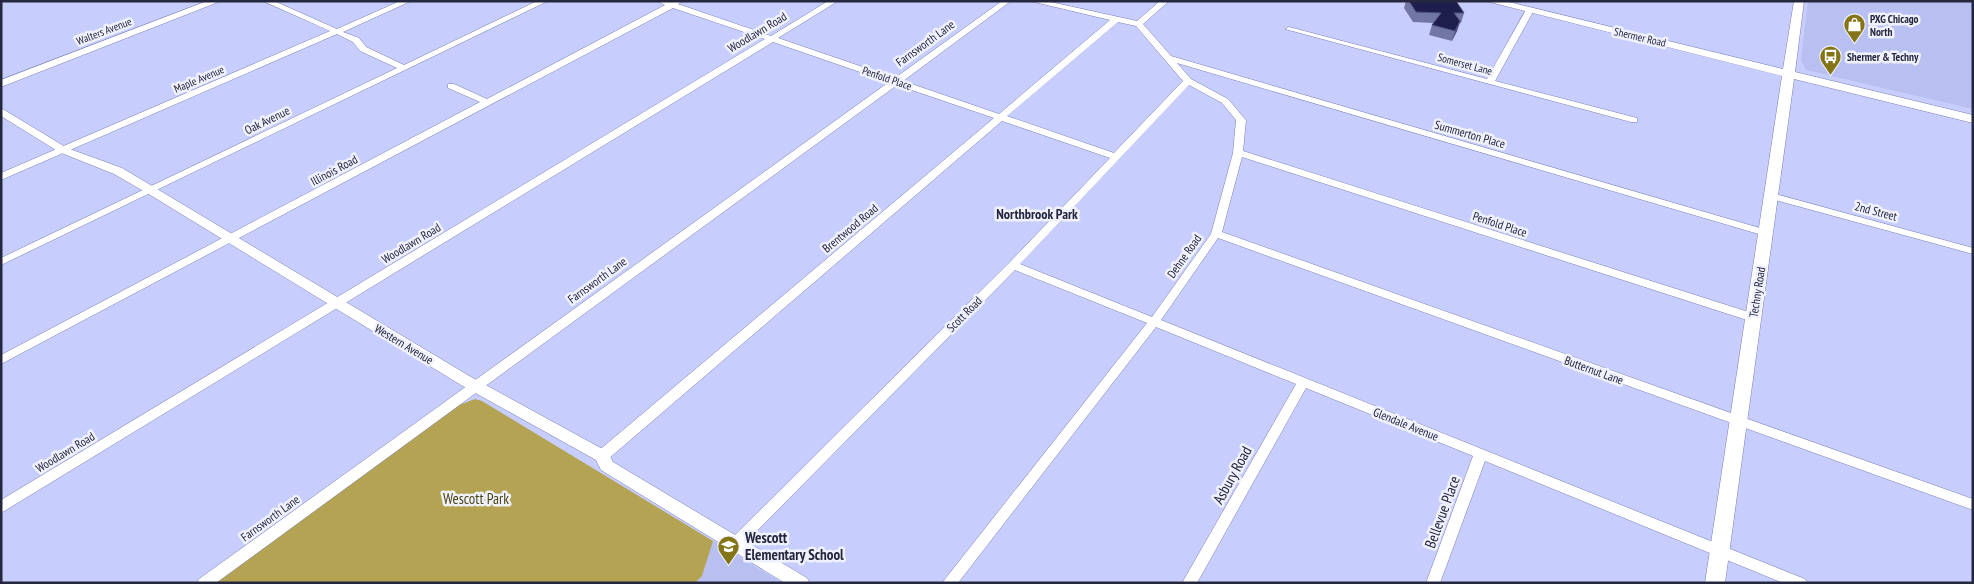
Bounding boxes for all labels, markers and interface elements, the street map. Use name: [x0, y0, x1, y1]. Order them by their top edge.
street label: Woodlawn Road: [725, 9, 789, 55]
place label: PXG Chicago North: [1870, 12, 1919, 39]
shop icon: PXG Chicago North: [1842, 13, 1866, 44]
street label: Walters Avenue: [74, 14, 134, 48]
street label: Farnsworth Lane: [893, 17, 957, 69]
street label: Shermer Road: [1613, 24, 1668, 50]
bus stop icon: Shermer & Techny: [1819, 45, 1843, 76]
street label: Somerset Lane: [1436, 50, 1494, 78]
place label: Shermer & Techny: [1847, 50, 1919, 64]
street label: Maple Avenue: [172, 62, 227, 96]
street label: Penfold Place: [860, 63, 914, 93]
street label: Oak Avenue: [242, 103, 292, 137]
street label: Summerton Place: [1433, 117, 1507, 151]
street label: Illinois Road: [308, 151, 360, 189]
street label: 2nd Street: [1853, 198, 1900, 224]
street label: Brentwood Road: [819, 200, 881, 256]
district label: Northbrook Park: [996, 205, 1078, 223]
street label: Penfold Place: [1471, 208, 1529, 240]
street label: Woodlawn Road: [379, 220, 443, 266]
street label: Dehne Road: [1164, 231, 1204, 281]
street label: Farnsworth Lane: [565, 254, 629, 306]
street label: Techny Road: [1746, 266, 1768, 318]
street label: Scott Road: [943, 293, 985, 335]
street label: Western Avenue: [372, 321, 436, 367]
street label: Butternut Lane: [1562, 352, 1626, 388]
street label: Glendale Avenue: [1371, 404, 1441, 444]
street label: Woodlawn Road: [33, 429, 97, 475]
street label: Asbury Road: [1208, 443, 1256, 507]
street label: Bellevue Place: [1420, 473, 1464, 551]
park label: Wescott Park: [443, 489, 509, 508]
street label: Farnsworth Lane: [238, 492, 302, 544]
place label: Wescott Elementary School: [744, 528, 844, 564]
school or university icon: Wescott Elementary School: [717, 534, 741, 565]

